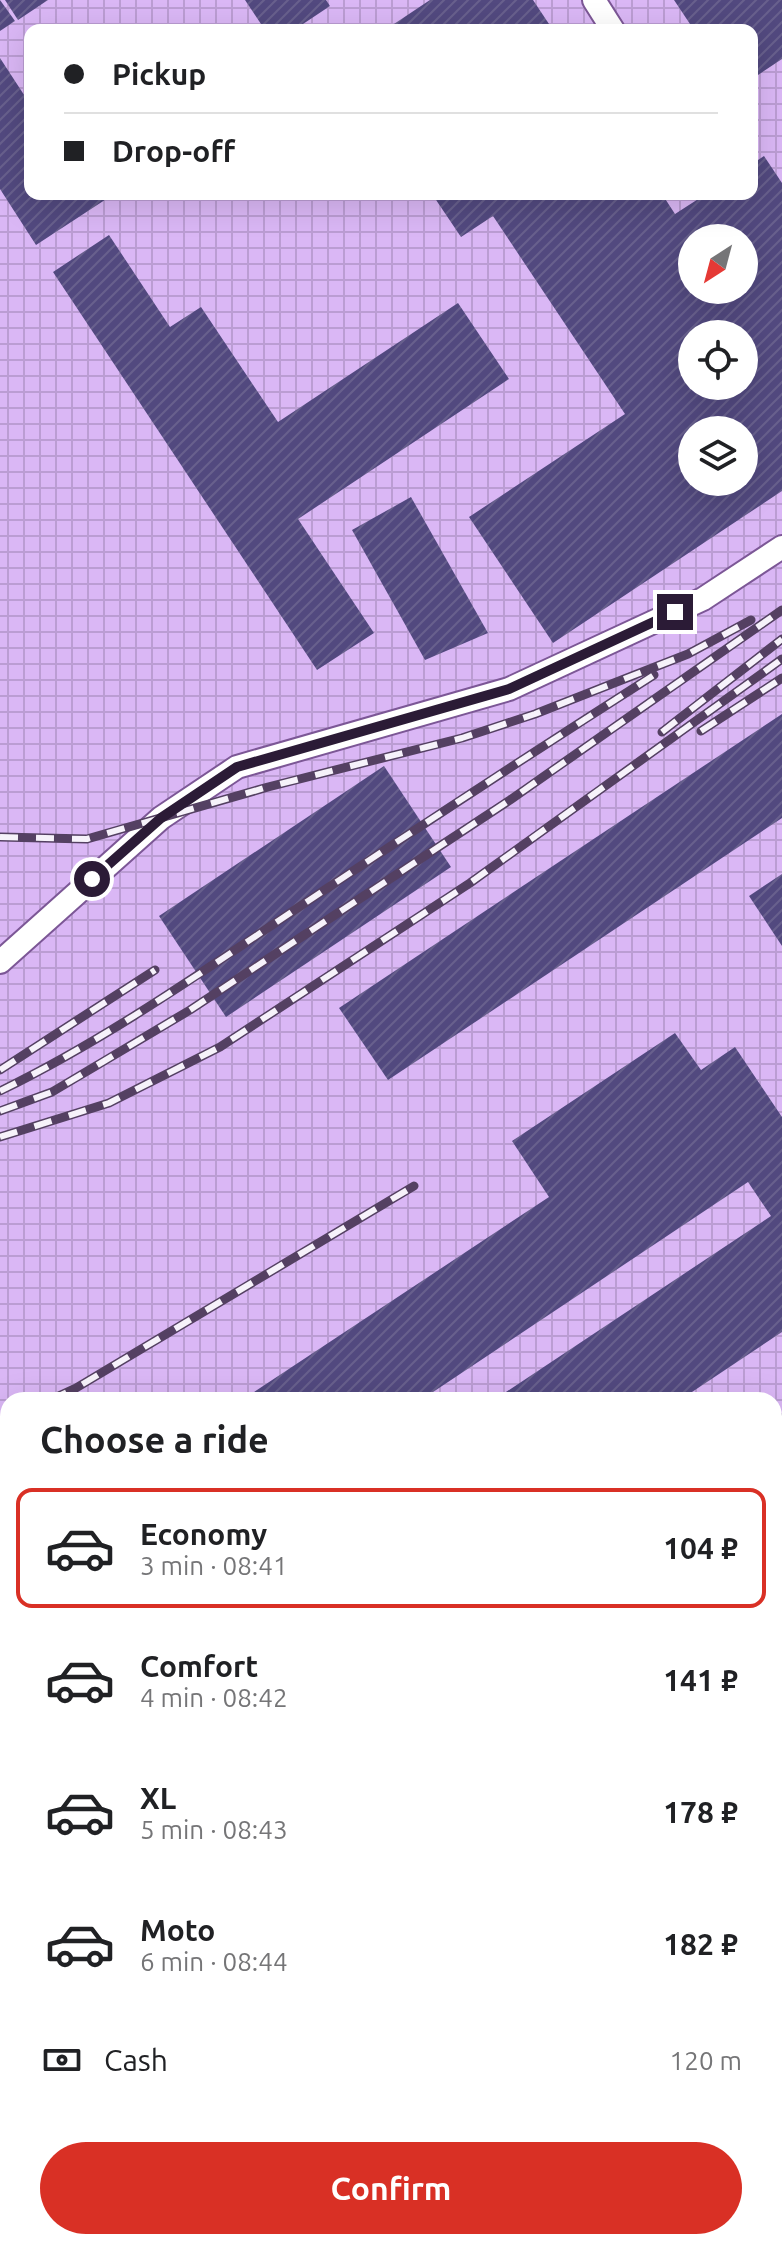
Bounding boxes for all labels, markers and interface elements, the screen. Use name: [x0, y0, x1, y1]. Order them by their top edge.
text: Pickup: [112, 57, 206, 91]
text: Drop-off: [112, 134, 235, 168]
north arrow: [678, 224, 758, 304]
map controls: [678, 224, 758, 496]
button: locate: [678, 320, 758, 400]
button: layers: [678, 416, 758, 496]
route end: [657, 594, 693, 630]
route start: [74, 861, 110, 897]
text: Choose a ride: [40, 1419, 269, 1460]
icon: car: [44, 1512, 116, 1584]
text: Economy: [140, 1517, 267, 1551]
text: 104 ₽: [663, 1531, 738, 1565]
text: 3 min · 08:41: [140, 1551, 288, 1580]
icon: car: [44, 1644, 116, 1716]
text: Comfort: [140, 1649, 258, 1683]
text: 141 ₽: [663, 1663, 738, 1697]
text: 4 min · 08:42: [140, 1683, 288, 1712]
icon: car: [44, 1776, 116, 1848]
text: XL: [140, 1781, 176, 1815]
text: 178 ₽: [663, 1795, 738, 1829]
text: 5 min · 08:43: [140, 1815, 288, 1844]
icon: car: [44, 1908, 116, 1980]
text: Moto: [140, 1913, 215, 1947]
text: 182 ₽: [663, 1927, 738, 1961]
text: 6 min · 08:44: [140, 1947, 288, 1976]
icon: cash: [40, 2038, 84, 2082]
text: Cash: [104, 2043, 168, 2077]
text: 120 m: [670, 2046, 742, 2075]
button: Confirm: [40, 2142, 742, 2234]

